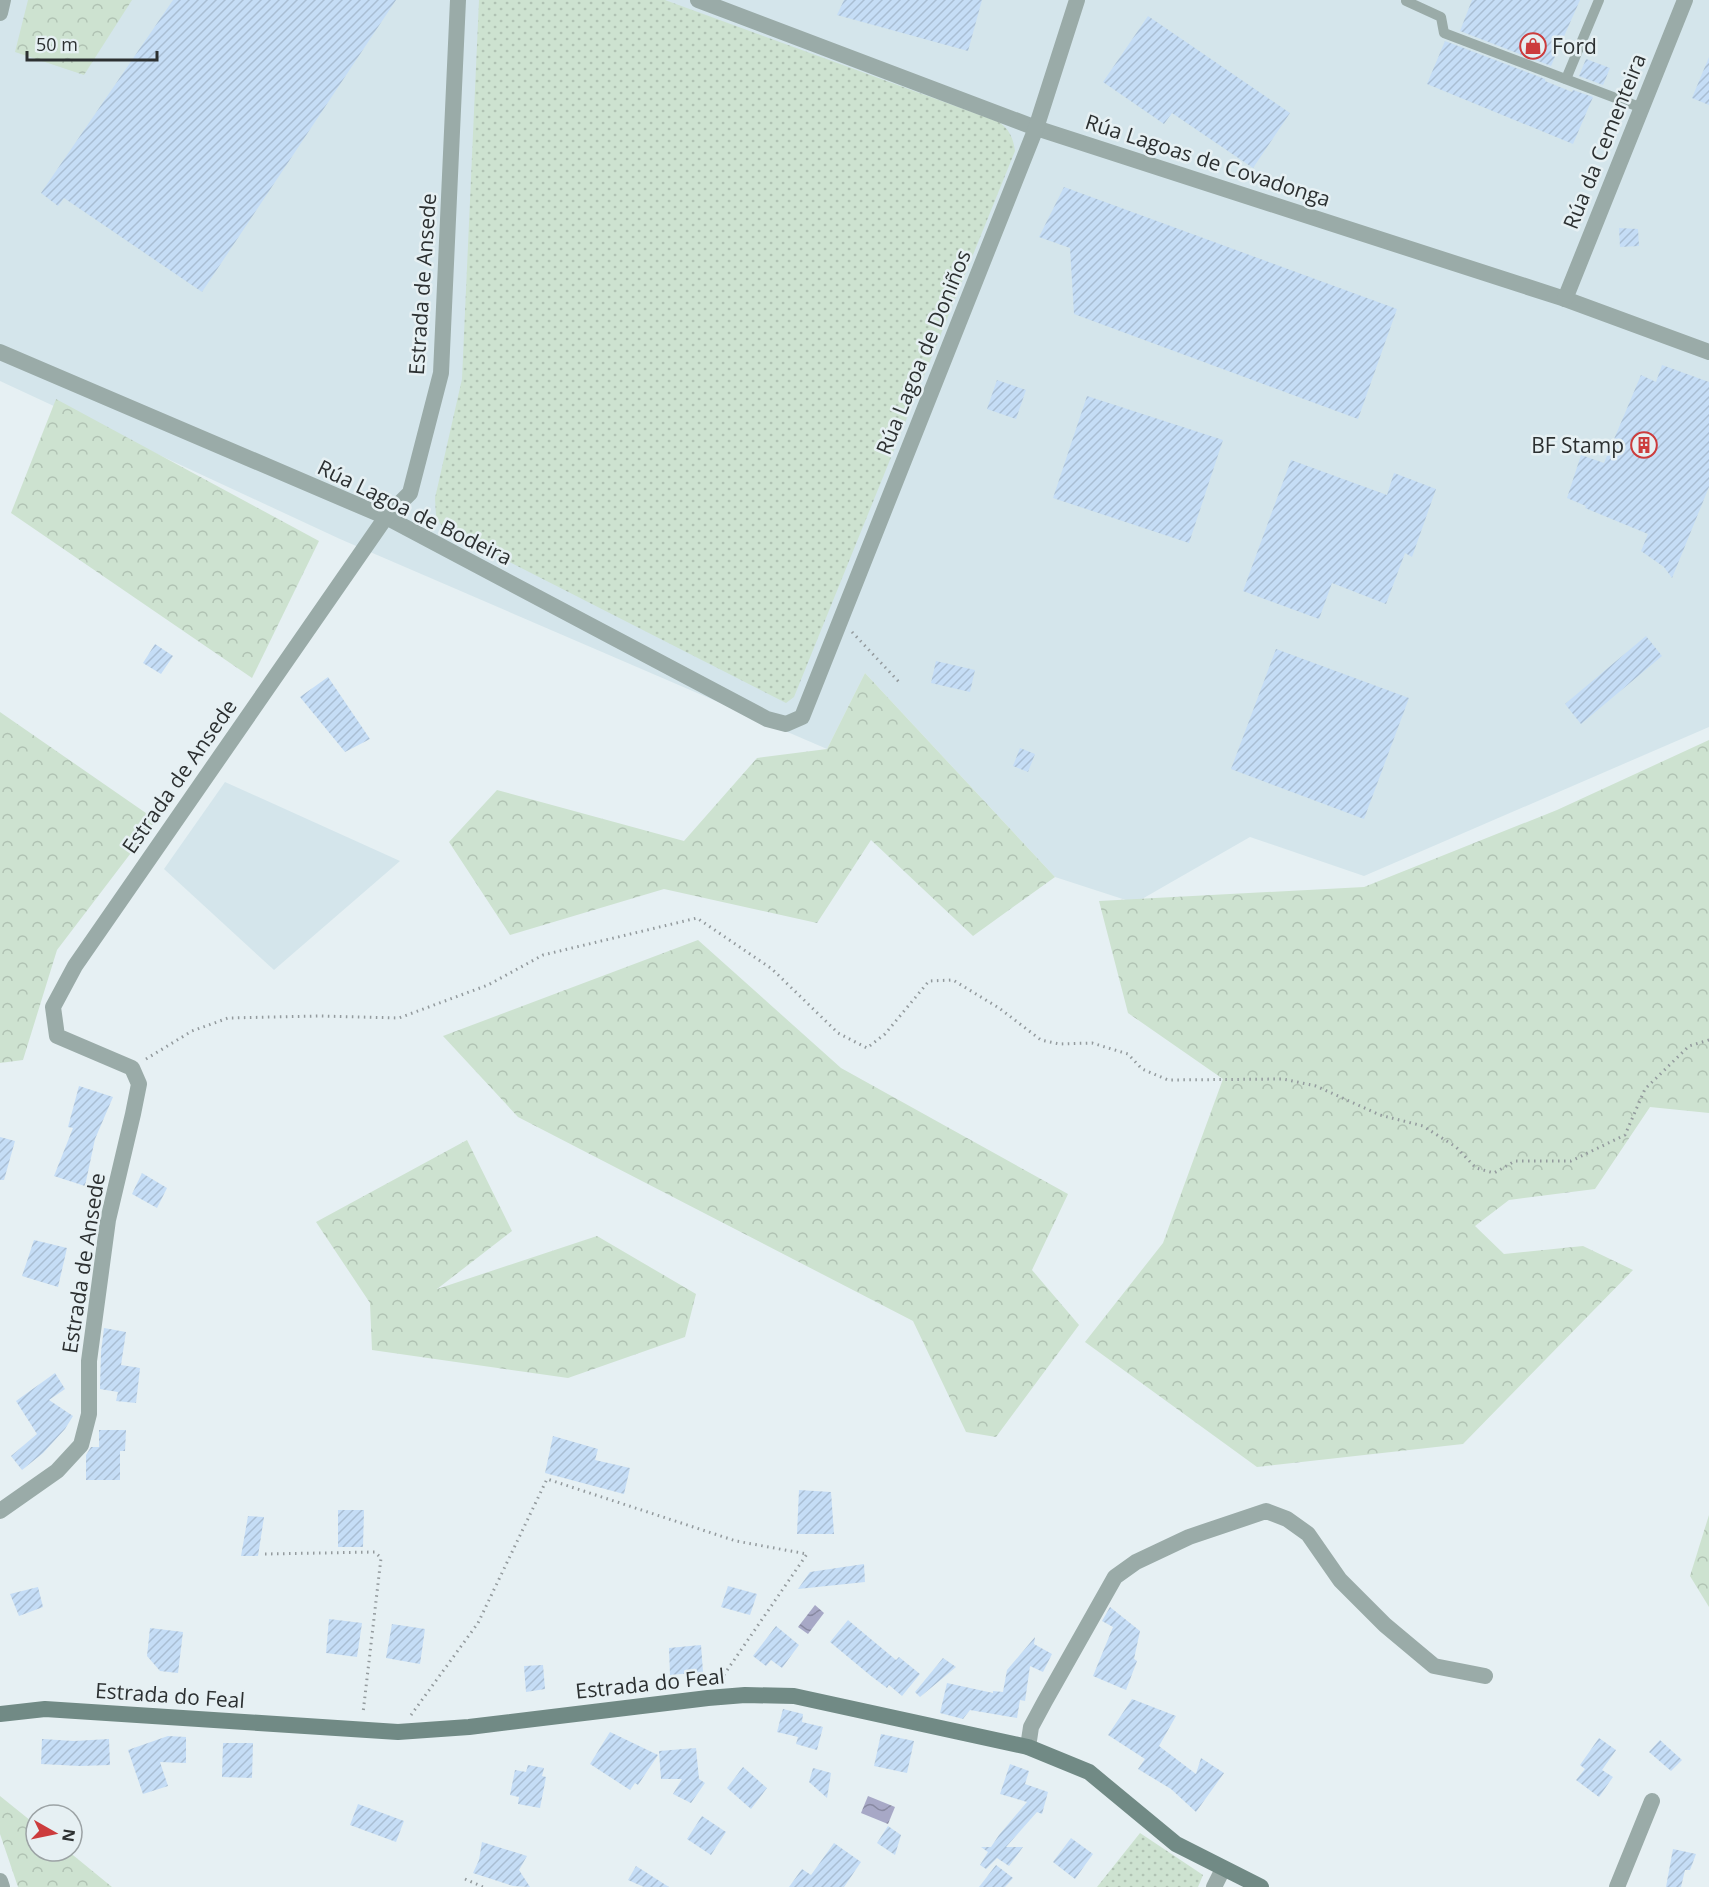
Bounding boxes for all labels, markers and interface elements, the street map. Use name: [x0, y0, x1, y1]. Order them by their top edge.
scale bar: [27, 24, 158, 62]
shop icon: Ford: [1518, 31, 1548, 61]
text: 50 m: [36, 32, 78, 56]
place label: Ford: [1552, 32, 1597, 60]
street label: Rúa da Cementeira: [1556, 49, 1652, 233]
street label: Rúa Lagoas de Covadonga: [1082, 107, 1334, 213]
street label: Estrada de Ansede: [402, 192, 442, 376]
street label: Rúa Lagoa de Doniños: [869, 245, 977, 459]
building icon: BF Stamp: [1629, 430, 1659, 460]
place label: BF Stamp: [1531, 431, 1624, 459]
street label: Rúa Lagoa de Bodeira: [313, 453, 517, 571]
street label: Estrada de Ansede: [115, 693, 243, 859]
street label: Estrada de Ansede: [55, 1171, 111, 1355]
street label: Estrada do Feal: [574, 1661, 726, 1705]
street label: Estrada do Feal: [94, 1676, 246, 1714]
north arrow: [24, 1803, 84, 1863]
text: N: [57, 1827, 81, 1843]

